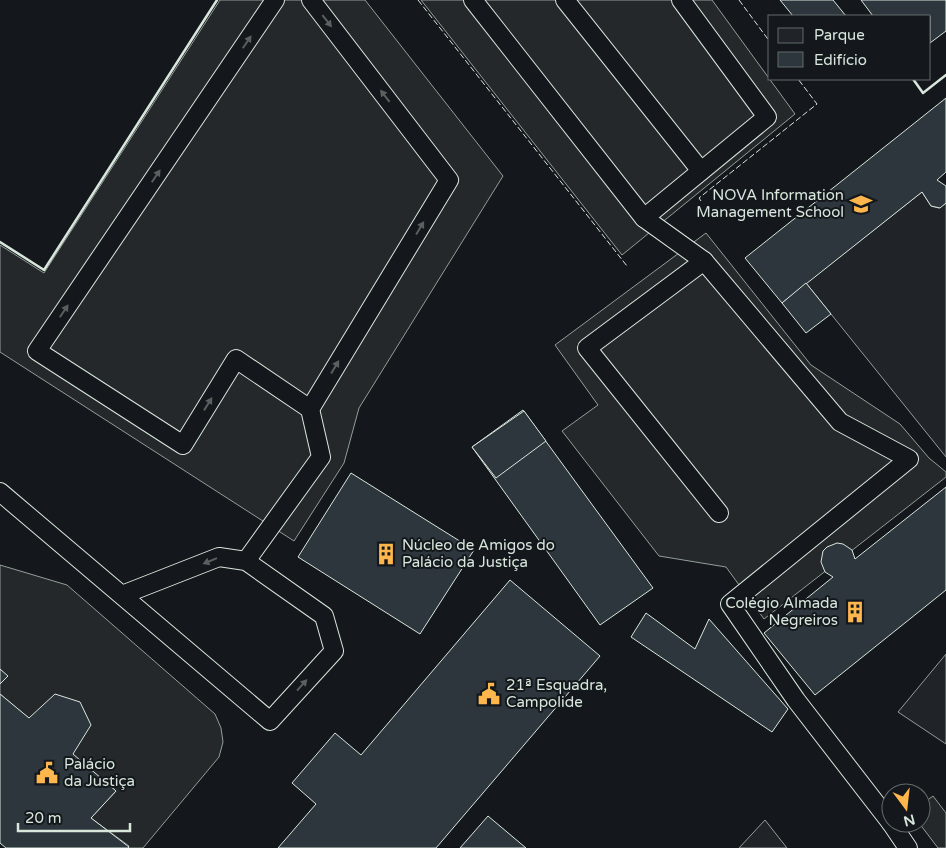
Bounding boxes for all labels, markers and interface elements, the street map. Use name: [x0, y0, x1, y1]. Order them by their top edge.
one-way arrow: [322, 14, 332, 28]
legend: [768, 15, 931, 80]
text: Parque: [814, 26, 865, 44]
one-way arrow: [242, 35, 252, 48]
text: Edifício: [814, 51, 867, 69]
one-way arrow: [379, 90, 390, 103]
one-way arrow: [151, 169, 161, 183]
place label: NOVA Information Management School: [696, 186, 844, 221]
school or university icon: NOVA Information Management School: [848, 191, 874, 217]
one-way arrow: [415, 222, 424, 235]
one-way arrow: [60, 304, 69, 317]
one-way arrow: [331, 360, 340, 374]
one-way arrow: [204, 397, 213, 410]
place label: Núcleo de Amigos do Palácio da Justiça: [402, 536, 555, 571]
building icon: Núcleo de Amigos do Palácio da Justiça: [373, 541, 399, 567]
one-way arrow: [203, 557, 217, 565]
place label: Colégio Almada Negreiros: [725, 594, 838, 629]
building icon: Colégio Almada Negreiros: [842, 599, 868, 625]
place label: 21ª Esquadra, Campolide: [506, 676, 607, 711]
one-way arrow: [296, 680, 308, 692]
public building icon: 21ª Esquadra, Campolide: [476, 681, 502, 707]
place label: Palácio da Justiça: [64, 755, 135, 790]
public building icon: Palácio da Justiça: [34, 760, 60, 786]
north arrow: [881, 783, 931, 833]
scale bar: [18, 800, 130, 832]
text: 20 m: [25, 809, 62, 827]
text: N: [902, 810, 917, 830]

